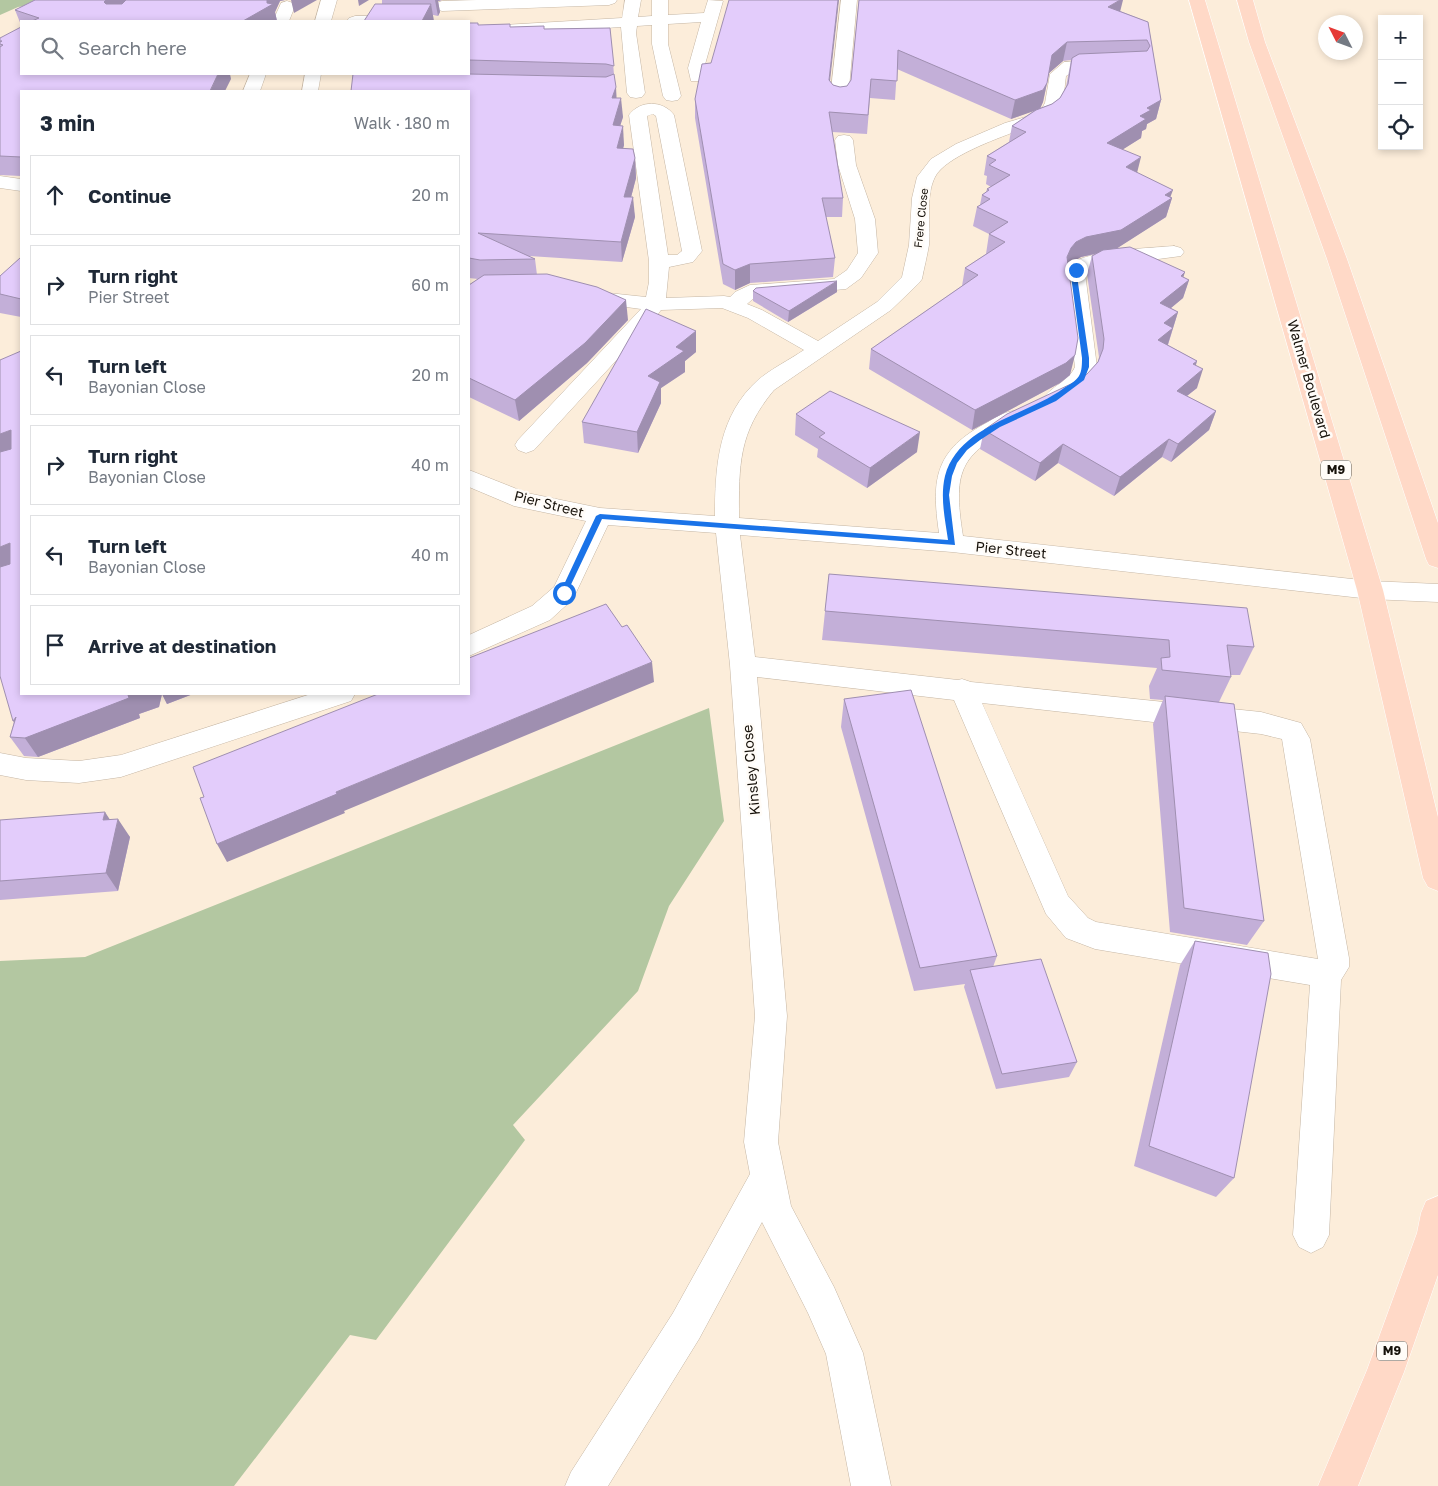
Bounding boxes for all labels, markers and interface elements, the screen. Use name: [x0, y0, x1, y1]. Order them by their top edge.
north arrow: [1318, 15, 1363, 60]
map controls: [1378, 15, 1423, 150]
button: +: [1378, 15, 1423, 60]
search box: [20, 20, 470, 75]
icon: search: [38, 34, 66, 62]
text: Search here: [78, 36, 187, 59]
button: −: [1378, 60, 1423, 105]
button: locate: [1378, 105, 1423, 150]
text: 3 min: [40, 110, 95, 136]
text: Walk · 180 m: [354, 113, 450, 133]
icon: ahead: [41, 181, 69, 209]
text: Continue: [88, 184, 171, 207]
text: 20 m: [412, 185, 449, 205]
street label: Frere Close: [911, 187, 930, 249]
route end: [1065, 259, 1088, 282]
text: Turn right: [88, 264, 178, 287]
icon: right: [41, 271, 69, 299]
text: 60 m: [411, 275, 449, 295]
text: Pier Street: [88, 287, 170, 307]
street label: Walmer Boulevard: [1284, 318, 1335, 440]
text: Turn left: [88, 354, 167, 377]
icon: left: [41, 361, 69, 389]
text: 20 m: [412, 365, 449, 385]
text: Bayonian Close: [88, 377, 206, 397]
text: Turn right: [88, 444, 178, 467]
icon: right: [41, 451, 69, 479]
text: 40 m: [411, 455, 449, 475]
road number: M9: [1321, 460, 1351, 480]
text: Bayonian Close: [88, 467, 206, 487]
street label: Pier Street: [512, 487, 586, 520]
text: Turn left: [88, 534, 167, 557]
street label: Pier Street: [975, 537, 1047, 562]
icon: left: [41, 541, 69, 569]
text: 40 m: [411, 545, 449, 565]
text: Bayonian Close: [88, 557, 206, 577]
route start: [553, 582, 576, 605]
icon: arrive: [41, 631, 69, 659]
text: Arrive at destination: [88, 634, 276, 657]
street label: Kinsley Close: [738, 724, 763, 816]
road number: M9: [1377, 1342, 1407, 1360]

